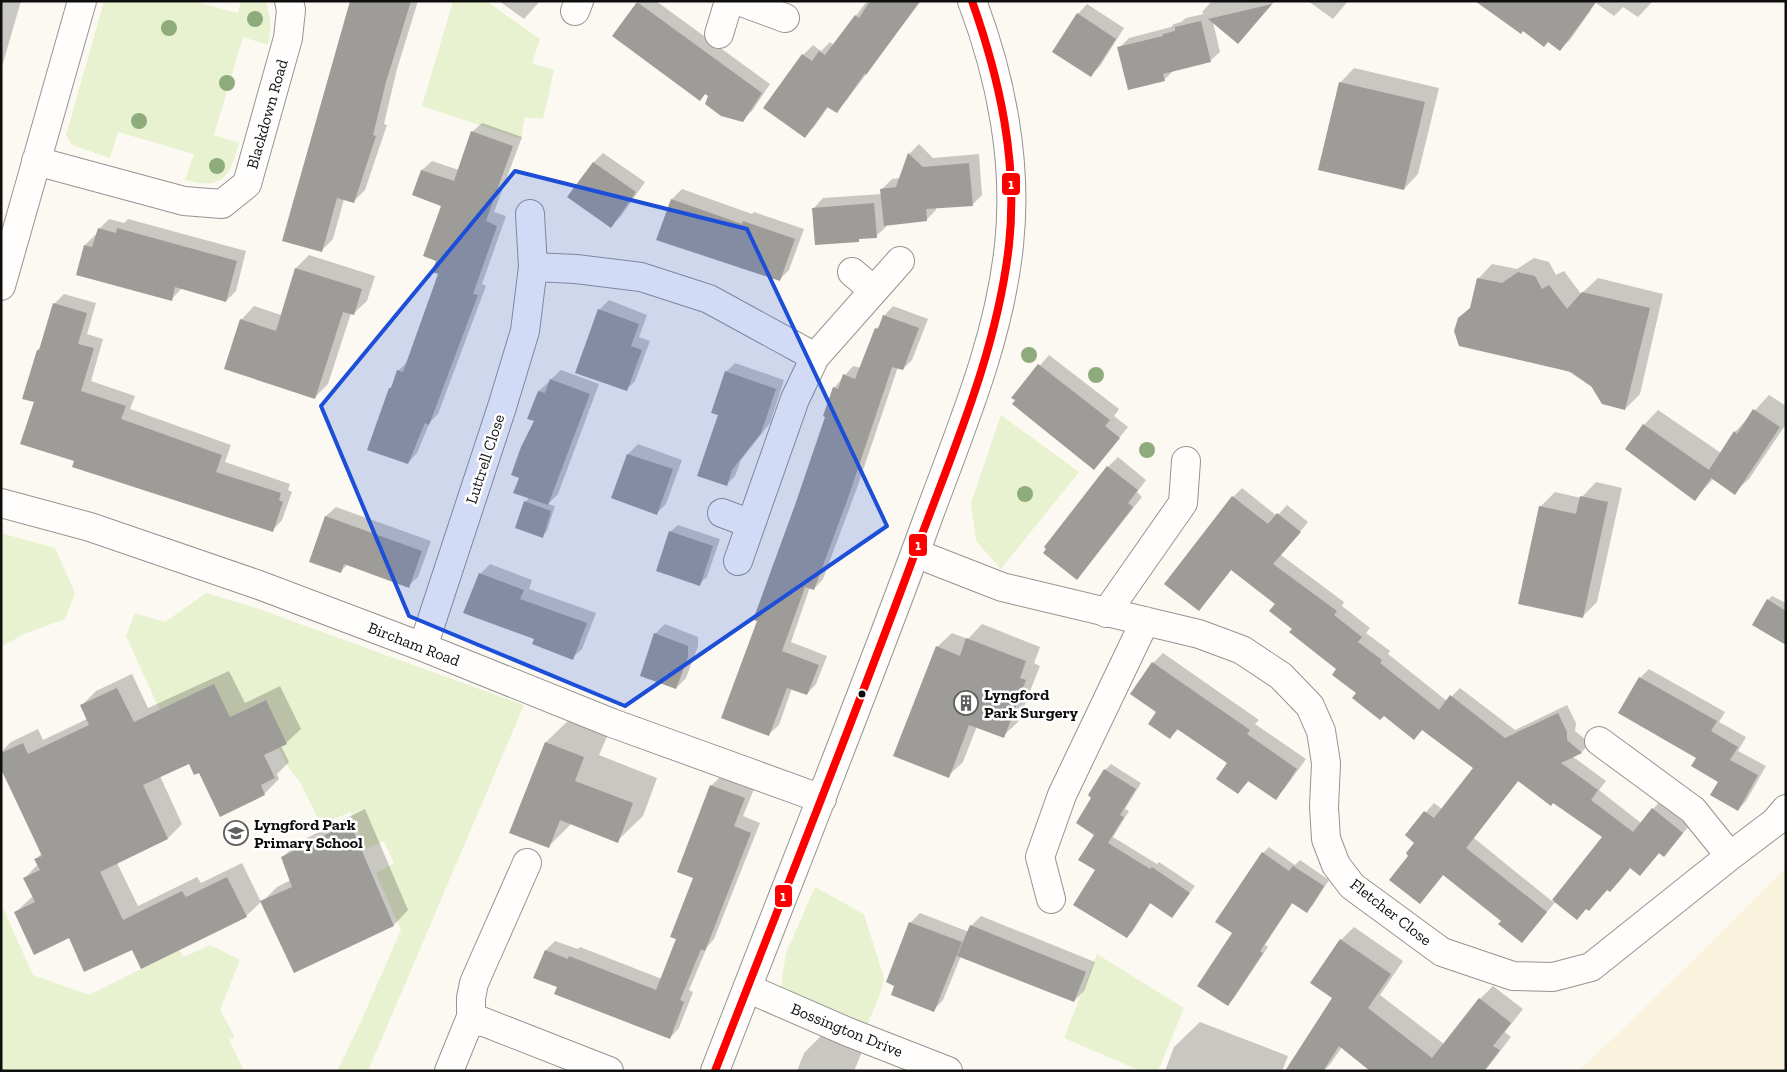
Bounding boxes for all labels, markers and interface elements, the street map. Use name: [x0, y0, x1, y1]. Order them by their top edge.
street label: Blackdown Road: [242, 57, 292, 171]
line badge: 1: [1001, 172, 1021, 196]
text: 1: [1008, 176, 1014, 193]
street label: Luttrell Close: [462, 412, 508, 506]
line badge: 1: [908, 533, 928, 557]
text: 1: [915, 537, 921, 554]
street label: Bircham Road: [365, 618, 463, 670]
place label: Lyngford Park Surgery: [984, 685, 1079, 722]
unlabelled marker: [857, 689, 867, 699]
building icon: Lyngford Park Surgery: [953, 690, 979, 716]
place label: Lyngford Park Primary School: [254, 815, 363, 852]
school or university icon: Lyngford Park Primary School: [223, 820, 249, 846]
street label: Fletcher Close: [1347, 874, 1435, 950]
line badge: 1: [774, 884, 793, 908]
text: 1: [780, 888, 786, 905]
street label: Bossington Drive: [788, 999, 906, 1061]

